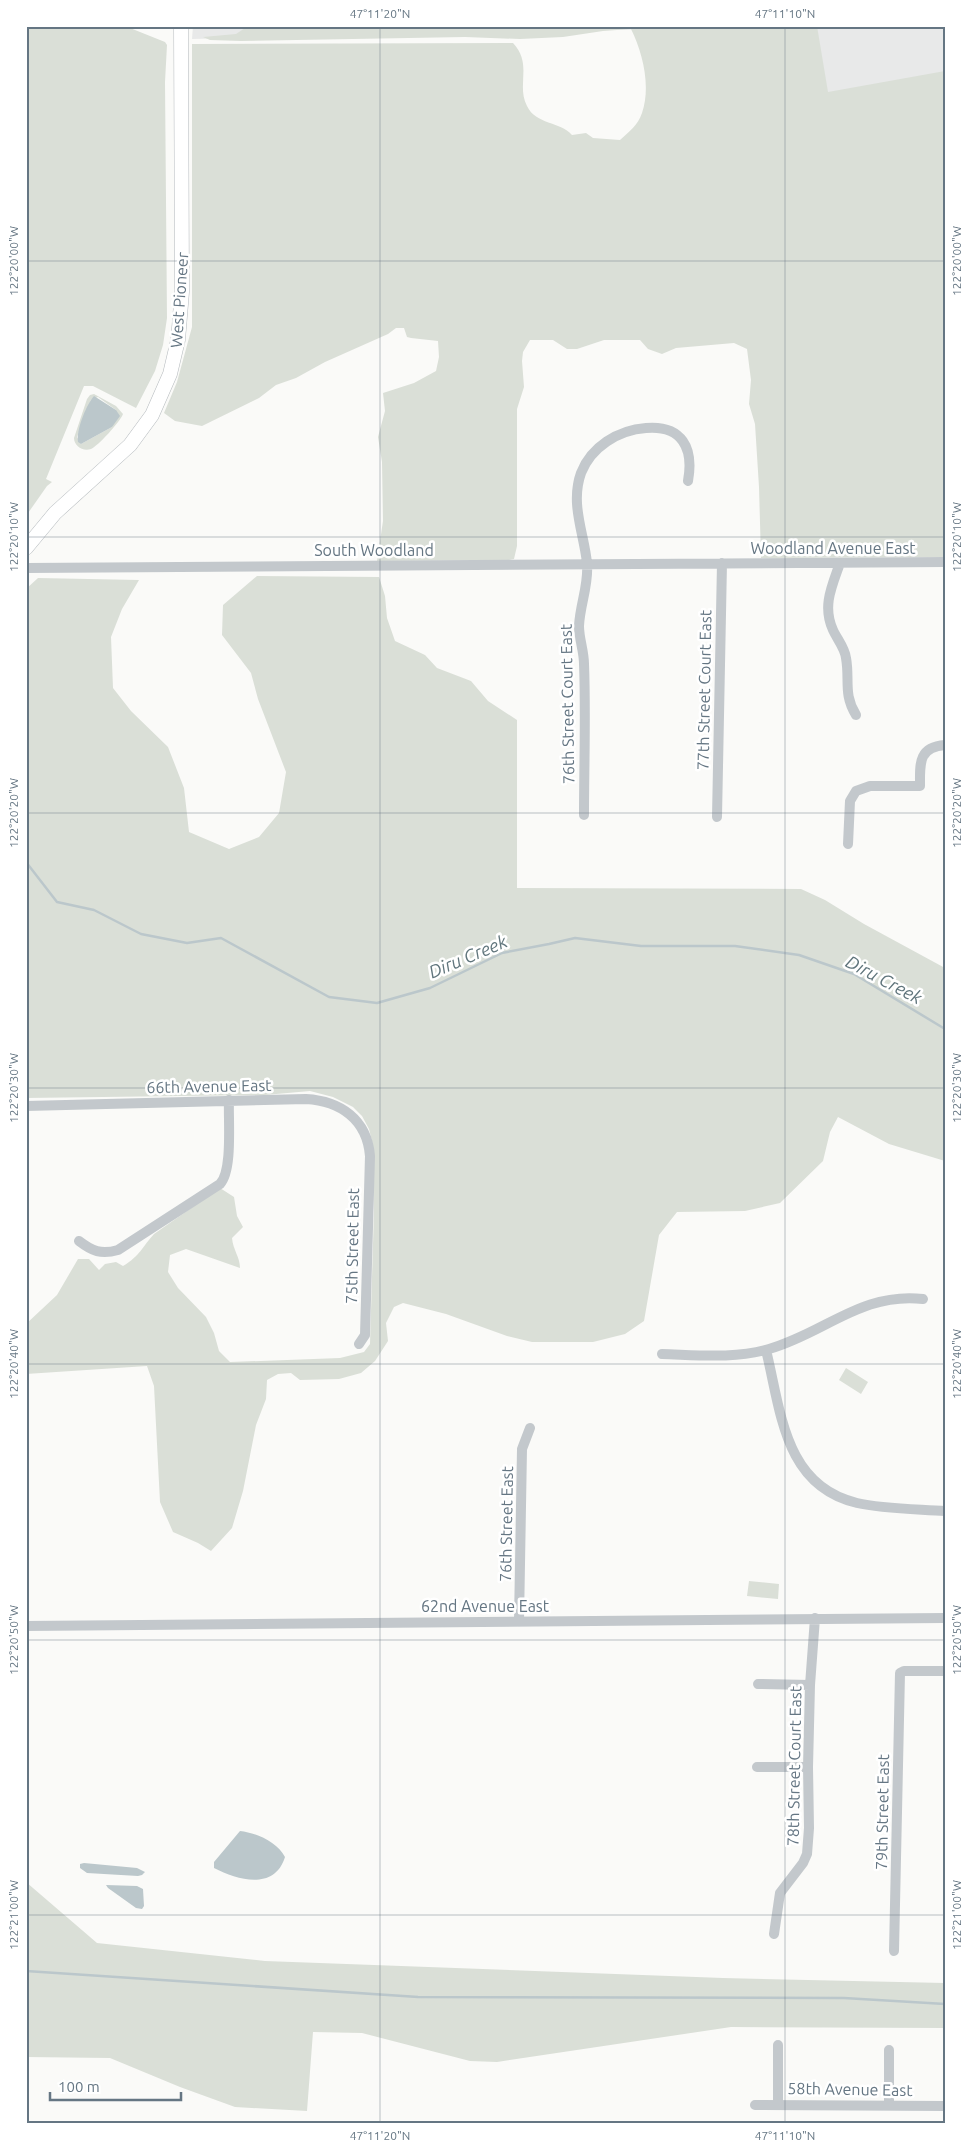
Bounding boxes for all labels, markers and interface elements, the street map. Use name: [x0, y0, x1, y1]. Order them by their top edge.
text: 47°11'20"N: [350, 7, 410, 20]
text: 47°11'10"N: [755, 7, 815, 20]
text: 122°20'00"W: [7, 226, 20, 296]
text: 122°20'00"W: [950, 226, 963, 296]
street label: West Pioneer: [167, 252, 191, 348]
text: 122°20'10"W: [7, 502, 20, 572]
text: 122°20'10"W: [950, 502, 963, 572]
street label: Woodland Avenue East: [750, 539, 916, 557]
street label: South Woodland: [314, 541, 434, 559]
street label: 77th Street Court East: [694, 609, 714, 770]
street label: 76th Street Court East: [557, 623, 577, 784]
text: 122°20'20"W: [7, 778, 20, 848]
text: 122°20'20"W: [950, 778, 963, 848]
water label: Diru Creek: [425, 930, 511, 982]
water label: Diru Creek: [843, 951, 927, 1008]
text: 122°20'30"W: [7, 1053, 20, 1123]
text: 122°20'30"W: [950, 1053, 963, 1123]
street label: 66th Avenue East: [146, 1076, 272, 1096]
street label: 75th Street East: [342, 1187, 362, 1304]
text: 122°20'40"W: [7, 1329, 20, 1399]
text: 122°20'40"W: [950, 1329, 963, 1399]
street label: 76th Street East: [496, 1465, 516, 1582]
street label: 62nd Avenue East: [421, 1597, 550, 1615]
text: 122°20'50"W: [7, 1605, 20, 1675]
text: 122°20'50"W: [950, 1605, 963, 1675]
street label: 78th Street Court East: [784, 1685, 804, 1846]
street label: 79th Street East: [872, 1753, 892, 1870]
text: 122°21'00"W: [7, 1880, 20, 1950]
text: 122°21'00"W: [950, 1880, 963, 1950]
scale bar: [50, 2069, 181, 2101]
text: 100 m: [58, 2078, 100, 2095]
street label: 58th Avenue East: [787, 2079, 913, 2099]
text: 47°11'20"N: [350, 2129, 410, 2142]
text: 47°11'10"N: [755, 2129, 815, 2142]

